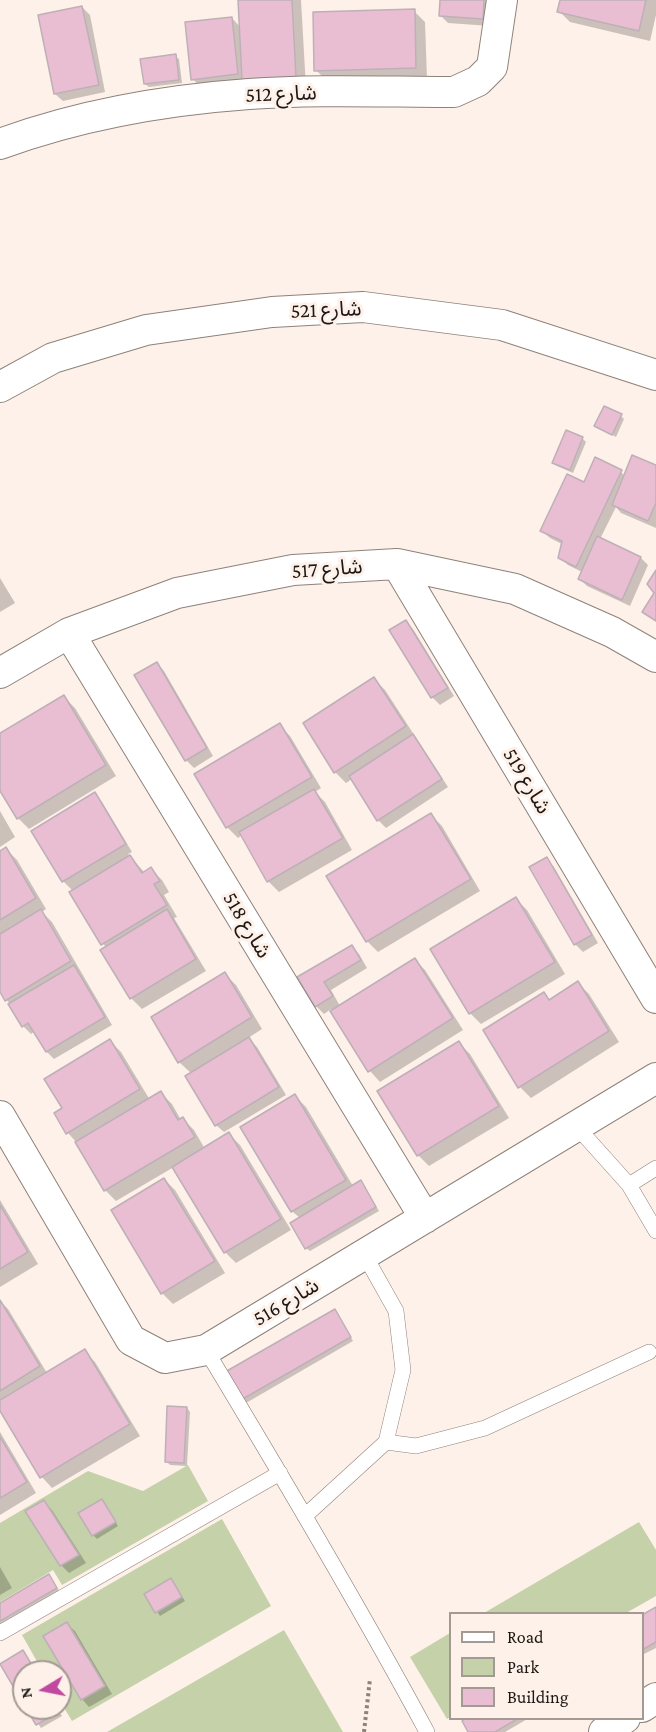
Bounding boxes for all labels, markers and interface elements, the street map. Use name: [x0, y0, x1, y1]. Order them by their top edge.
street label: شارع 512: [245, 80, 317, 108]
street label: شارع 521: [290, 296, 362, 324]
street label: شارع 517: [291, 554, 363, 584]
street label: شارع 519: [498, 744, 556, 818]
street label: شارع 518: [217, 887, 277, 963]
street label: شارع 516: [249, 1273, 323, 1331]
legend: [449, 1612, 644, 1720]
text: Road: [507, 1627, 544, 1647]
text: Park: [507, 1657, 539, 1677]
north arrow: [12, 1660, 72, 1720]
text: N: [16, 1686, 35, 1700]
text: Building: [507, 1687, 568, 1707]

